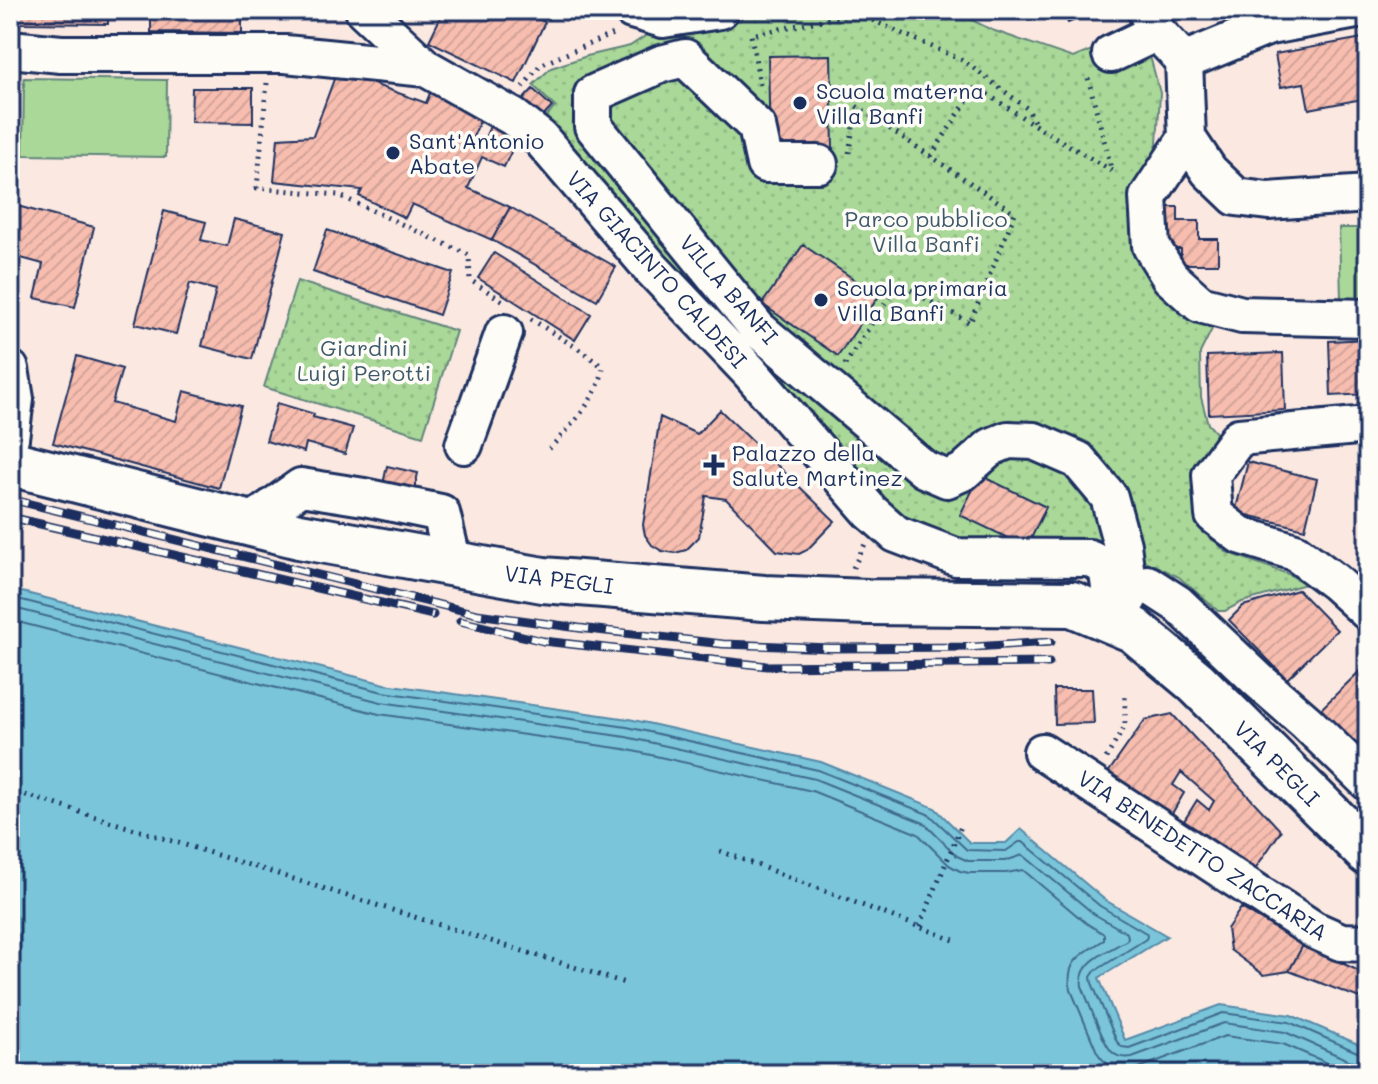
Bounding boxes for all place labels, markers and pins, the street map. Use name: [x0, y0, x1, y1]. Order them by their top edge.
place label: Scuola materna Villa Banfi: [816, 76, 984, 130]
marker: Scuola materna Villa Banfi: [791, 94, 809, 112]
place label: Sant'Antonio Abate: [409, 126, 544, 180]
marker: Sant'Antonio Abate: [384, 144, 402, 162]
place label: Scuola primaria Villa Banfi: [837, 273, 1008, 327]
marker: Scuola primaria Villa Banfi: [812, 291, 830, 309]
place label: Palazzo della Salute Martinez: [732, 438, 903, 492]
marker: Palazzo della Salute Martinez: [703, 454, 725, 476]

